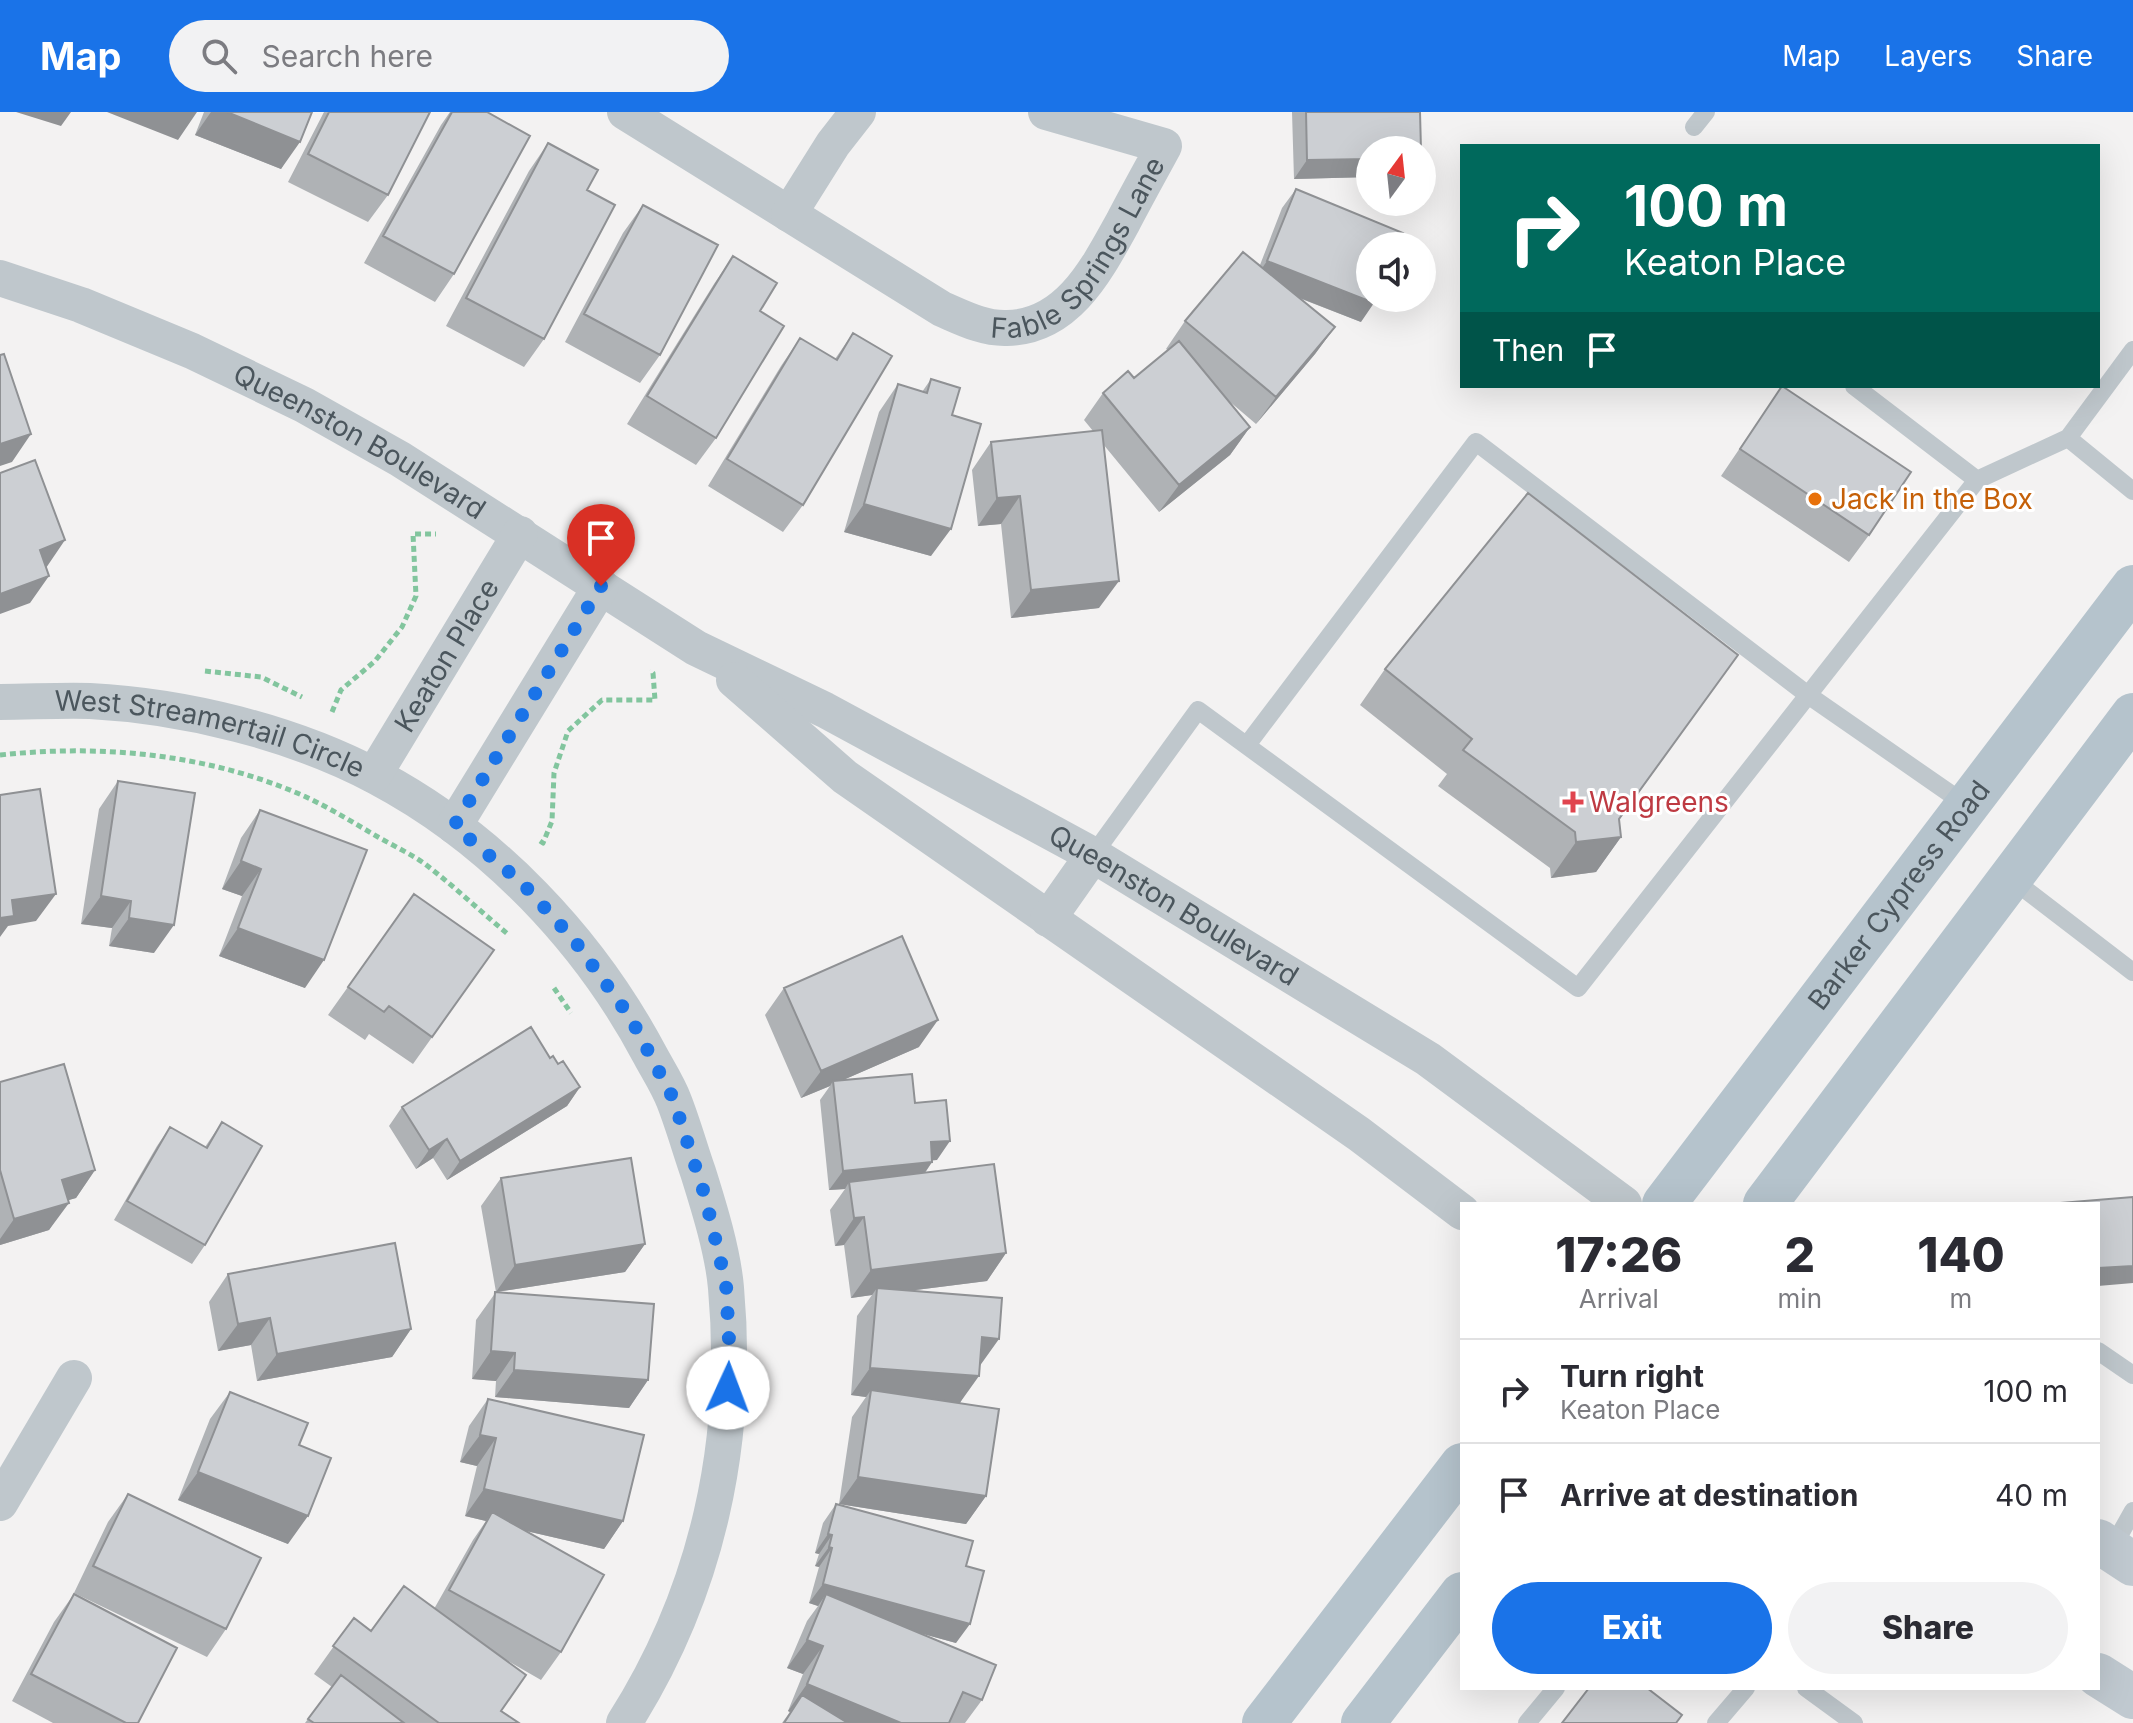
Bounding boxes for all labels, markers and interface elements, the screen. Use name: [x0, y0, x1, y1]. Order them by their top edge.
search box: [169, 20, 729, 92]
text: Map: [40, 33, 121, 79]
icon: search: [197, 34, 241, 78]
text: Search here: [261, 38, 433, 74]
text: Map: [1782, 39, 1840, 73]
text: Layers: [1884, 39, 1972, 73]
text: Share: [2016, 39, 2093, 73]
north arrow: [1356, 136, 1436, 216]
map controls: [1356, 136, 1436, 312]
street label: Fable Springs Lane: [989, 151, 1172, 345]
text: 100 m: [1624, 172, 1788, 240]
icon: right: [1492, 176, 1596, 280]
button: sound: [1356, 232, 1436, 312]
text: Keaton Place: [1624, 240, 1846, 284]
icon: arrive: [1580, 328, 1624, 372]
text: Then: [1492, 332, 1564, 368]
street label: Queenston Boulevard: [228, 357, 492, 526]
place label: Jack in the Box: [1831, 482, 2033, 516]
marker: Jack in the Box: [1806, 490, 1824, 508]
pin: [567, 504, 635, 586]
icon: arrive: [579, 516, 623, 560]
street label: Keaton Place: [387, 573, 506, 738]
street label: West Streamertail Circle: [55, 684, 370, 785]
street label: Barker Cypress Road: [1801, 774, 1997, 1017]
place label: Walgreens: [1589, 785, 1729, 819]
marker: Walgreens: [1564, 793, 1582, 811]
street label: Queenston Boulevard: [1043, 817, 1305, 993]
text: 17:26: [1555, 1225, 1682, 1284]
text: 2: [1784, 1225, 1815, 1284]
text: 140: [1917, 1225, 2005, 1284]
text: Arrival: [1579, 1283, 1659, 1314]
text: min: [1778, 1283, 1822, 1314]
text: m: [1950, 1283, 1972, 1314]
position arrow: [686, 1346, 770, 1430]
text: Turn right: [1560, 1358, 1704, 1394]
icon: right: [1492, 1369, 1536, 1413]
text: 100 m: [1983, 1373, 2068, 1409]
text: Keaton Place: [1560, 1394, 1720, 1425]
icon: arrive: [1492, 1473, 1536, 1517]
text: Arrive at destination: [1560, 1477, 1858, 1513]
text: 40 m: [1995, 1477, 2068, 1513]
button: Exit: [1492, 1582, 1772, 1674]
button: Share: [1788, 1582, 2068, 1674]

